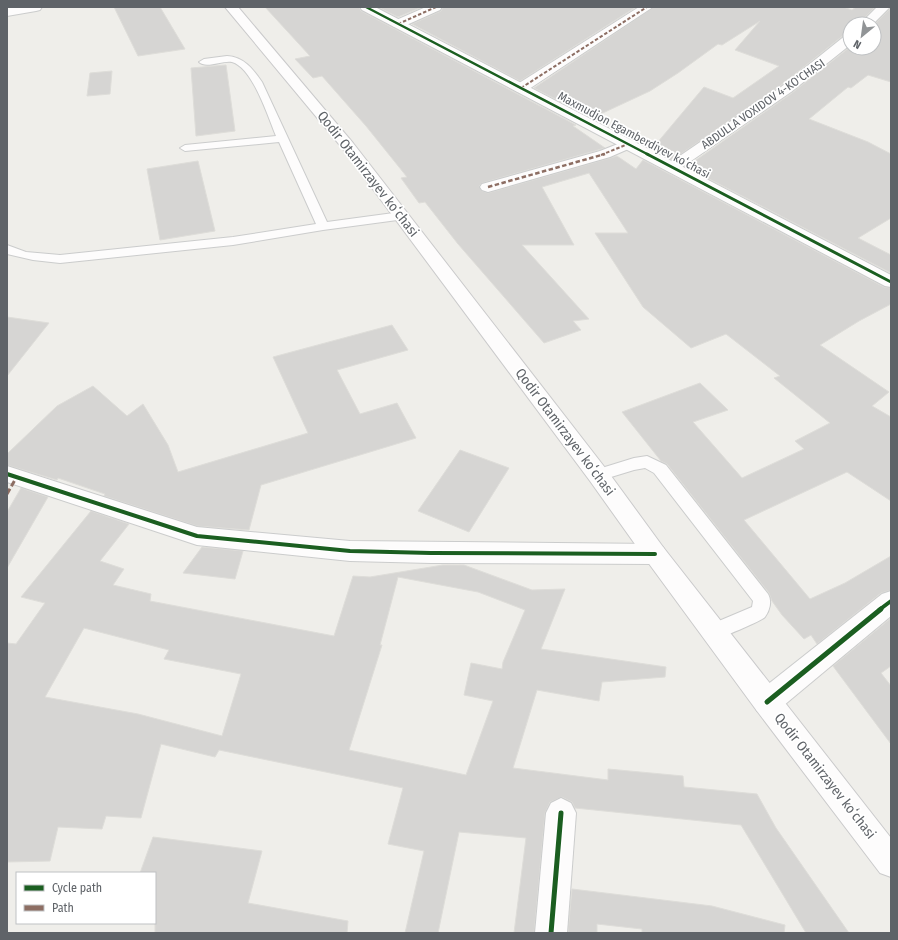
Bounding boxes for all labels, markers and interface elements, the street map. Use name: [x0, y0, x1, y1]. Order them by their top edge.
north arrow: [842, 16, 882, 56]
text: N: [851, 37, 863, 52]
street label: ABDULLA VOXIDOV 4-KO'CHASI: [699, 56, 827, 152]
street label: Maxmudjon Egamberdiyev koʻchasi: [555, 88, 713, 181]
street label: Qodir Otamirzayev koʻchasi: [314, 108, 422, 240]
street label: Qodir Otamirzayev koʻchasi: [512, 365, 618, 499]
street label: Qodir Otamirzayev koʻchasi: [771, 710, 879, 842]
legend: [16, 872, 156, 924]
text: Cycle path: [52, 881, 102, 895]
text: Path: [52, 901, 74, 915]

